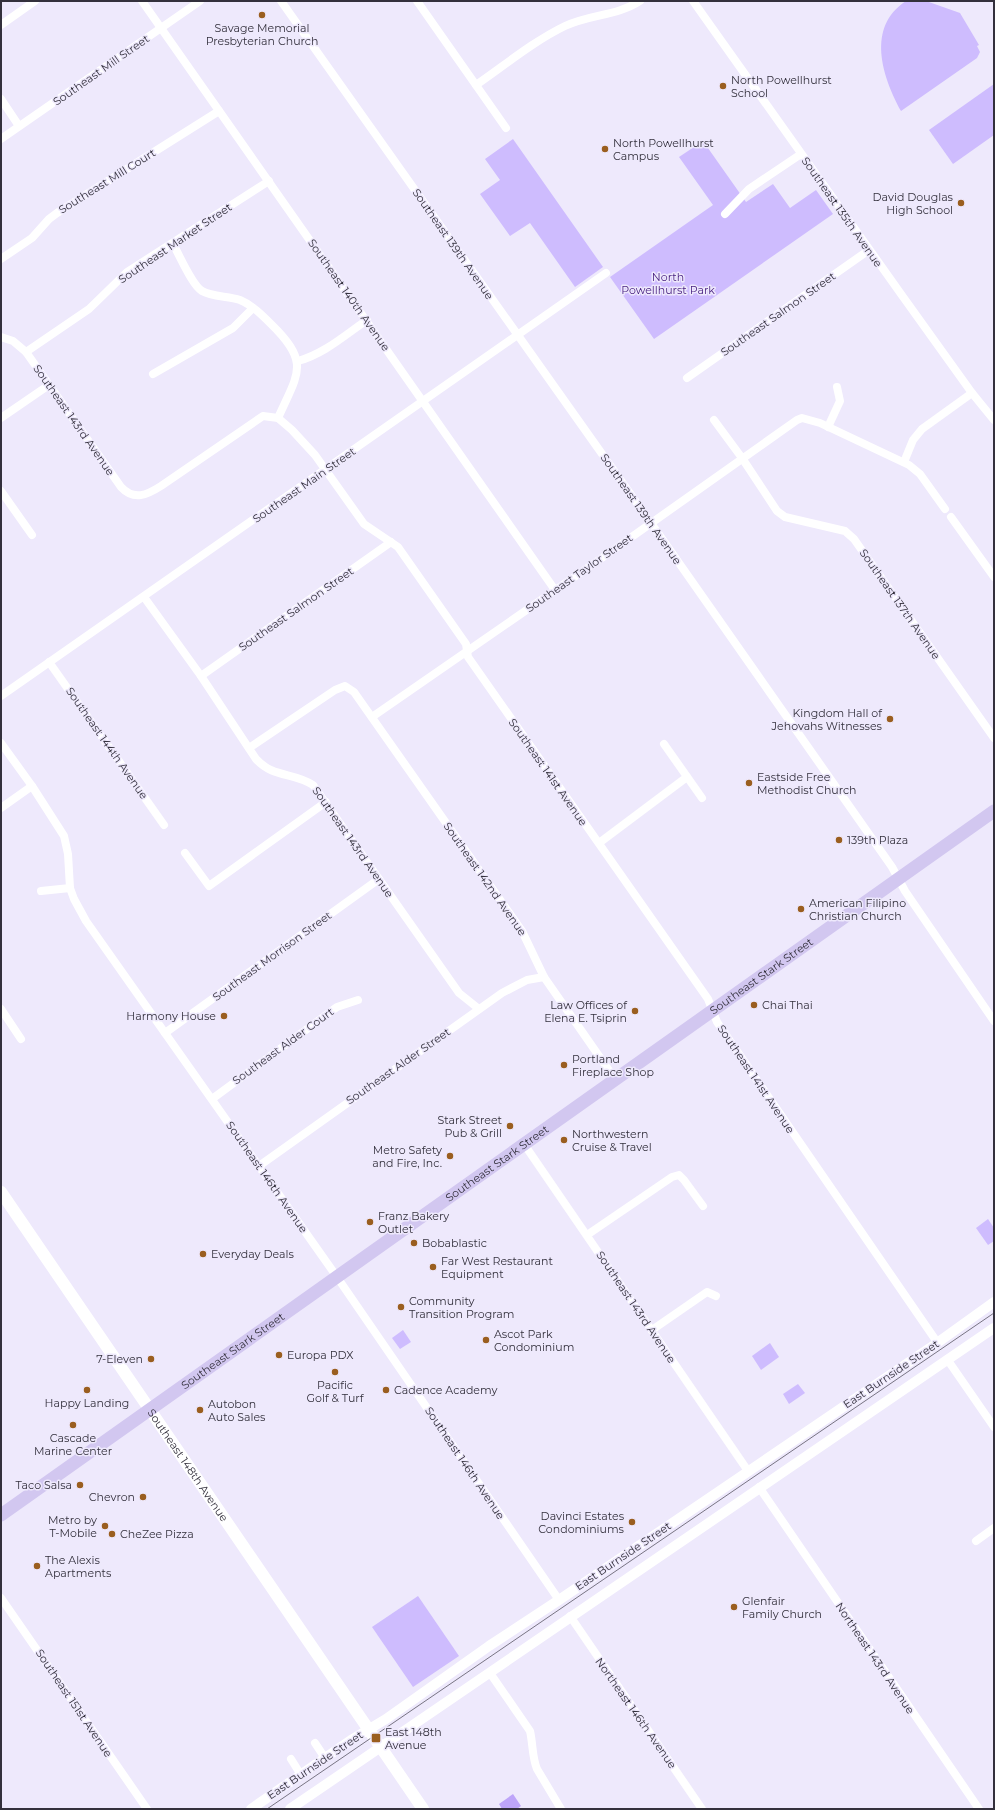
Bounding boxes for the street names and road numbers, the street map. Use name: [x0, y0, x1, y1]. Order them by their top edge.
street label: Southeast Mill Street: [50, 31, 152, 108]
street label: Southeast Mill Court: [56, 145, 159, 217]
street label: Southeast 135th Avenue: [799, 154, 886, 270]
street label: Southeast 139th Avenue: [409, 186, 497, 302]
street label: Southeast Market Street: [116, 200, 235, 286]
street label: Southeast 140th Avenue: [305, 236, 393, 354]
street label: Southeast Salmon Street: [718, 269, 839, 359]
street label: Southeast 143rd Avenue: [30, 362, 118, 478]
street label: Southeast Main Street: [250, 444, 358, 526]
street label: Southeast 139th Avenue: [597, 451, 685, 567]
street label: Southeast Taylor Street: [523, 530, 636, 615]
street label: Southeast 137th Avenue: [857, 546, 944, 662]
street label: Southeast Salmon Street: [236, 564, 357, 654]
street label: Southeast 144th Avenue: [63, 684, 151, 802]
street label: Southeast 141st Avenue: [506, 716, 591, 829]
street label: Southeast 143rd Avenue: [309, 784, 397, 900]
street label: Southeast 142nd Avenue: [440, 820, 530, 939]
street label: Southeast Morrison Street: [210, 908, 335, 1004]
street label: Southeast Stark Street: [707, 934, 816, 1017]
street label: Southeast Alder Court: [230, 1004, 337, 1087]
street label: Southeast 141st Avenue: [714, 1022, 798, 1136]
street label: Southeast Alder Street: [343, 1024, 453, 1107]
street label: Southeast 146th Avenue: [223, 1119, 311, 1236]
street label: Southeast Stark Street: [443, 1122, 552, 1205]
street label: Southeast 143rd Avenue: [593, 1248, 679, 1366]
street label: Southeast Stark Street: [178, 1309, 287, 1392]
street label: East Burnside Street: [840, 1336, 942, 1411]
street label: Southeast 146th Avenue: [422, 1404, 508, 1522]
street label: Southeast 148th Avenue: [144, 1406, 232, 1525]
street label: East Burnside Street: [572, 1518, 674, 1593]
street label: Northeast 143rd Avenue: [832, 1600, 918, 1717]
street label: Southeast 151st Avenue: [33, 1646, 116, 1760]
street label: Northeast 146th Avenue: [592, 1655, 680, 1771]
street label: East Burnside Street: [264, 1727, 366, 1802]

